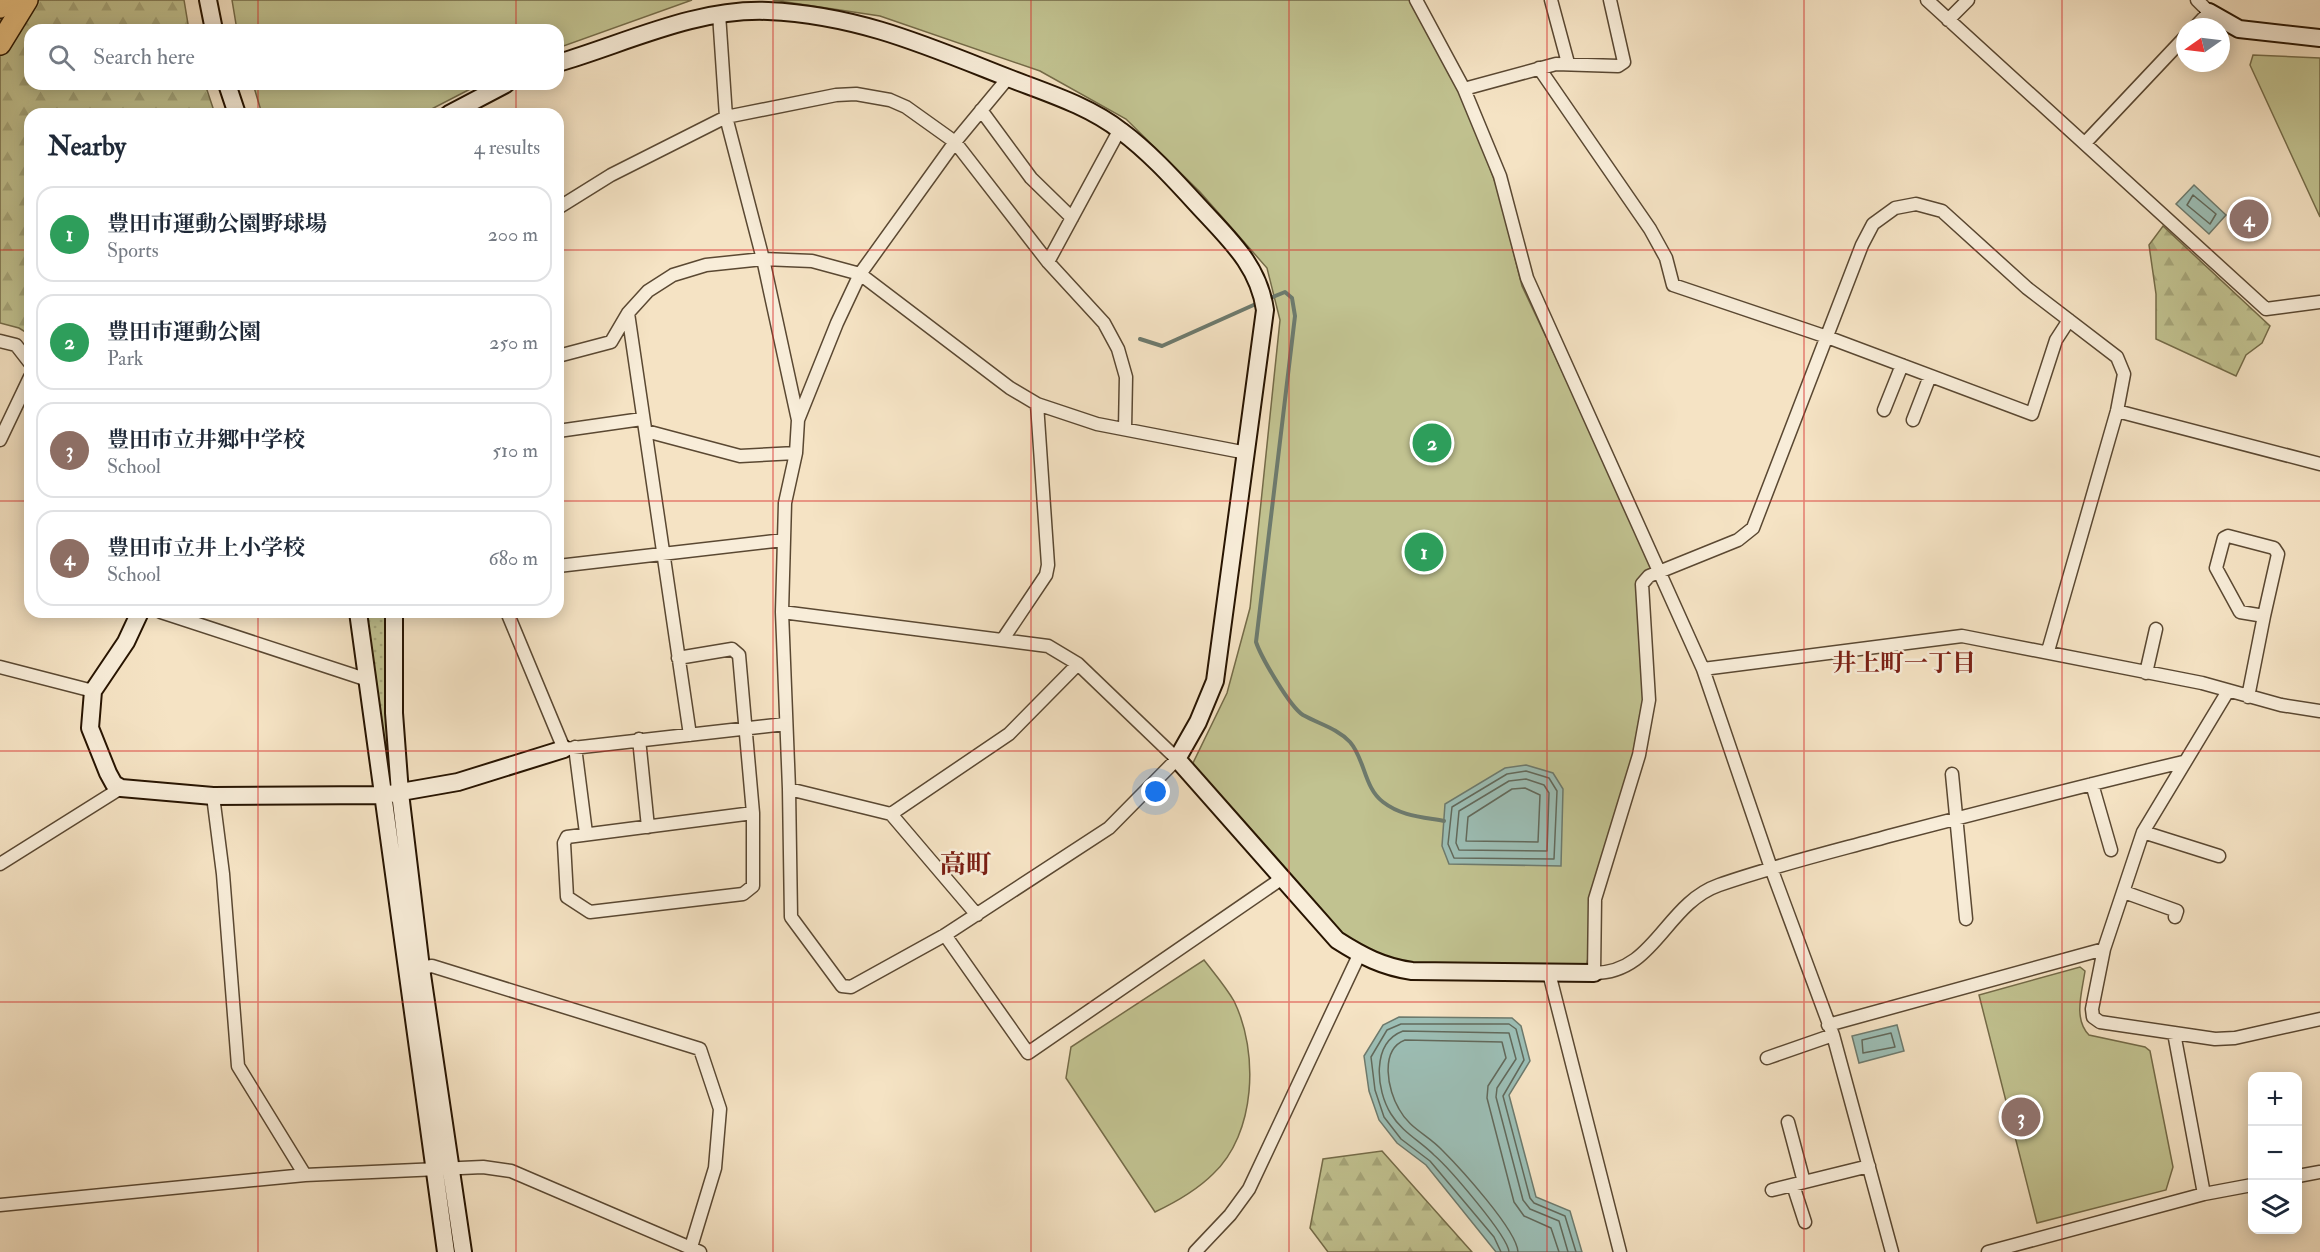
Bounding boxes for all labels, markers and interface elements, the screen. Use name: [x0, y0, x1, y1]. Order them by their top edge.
north arrow: [2176, 18, 2230, 72]
search box: [24, 24, 564, 90]
icon: search: [45, 41, 78, 74]
text: Search here: [93, 43, 195, 71]
text: Nearby: [48, 131, 126, 163]
text: 4 results: [474, 135, 540, 160]
pin: 4: [2230, 196, 2268, 242]
text: 豊田市運動公園野球場: [107, 210, 327, 238]
text: 1: [66, 222, 73, 247]
text: 200 m: [488, 222, 538, 247]
text: Sports: [107, 238, 159, 263]
text: 豊田市運動公園: [107, 318, 261, 346]
text: 2: [64, 330, 75, 355]
text: 250 m: [489, 330, 538, 355]
text: Park: [107, 346, 143, 371]
pin: 2: [1412, 420, 1452, 466]
text: 豊田市立井郷中学校: [107, 426, 305, 454]
text: 3: [66, 438, 73, 463]
text: 510 m: [492, 438, 538, 463]
text: School: [107, 454, 161, 479]
pin: 1: [1404, 530, 1444, 574]
text: 豊田市立井上小学校: [107, 534, 305, 562]
text: 4: [64, 546, 75, 571]
text: 680 m: [489, 546, 538, 571]
text: School: [107, 562, 161, 587]
district label: 井上町一丁目: [1832, 648, 1976, 679]
your location: [1141, 777, 1170, 806]
district label: 高町: [940, 849, 992, 881]
map controls: [2248, 1072, 2302, 1234]
button: +: [2248, 1072, 2302, 1126]
pin: 3: [2002, 1094, 2040, 1140]
button: −: [2248, 1126, 2302, 1180]
button: layers: [2248, 1180, 2302, 1234]

